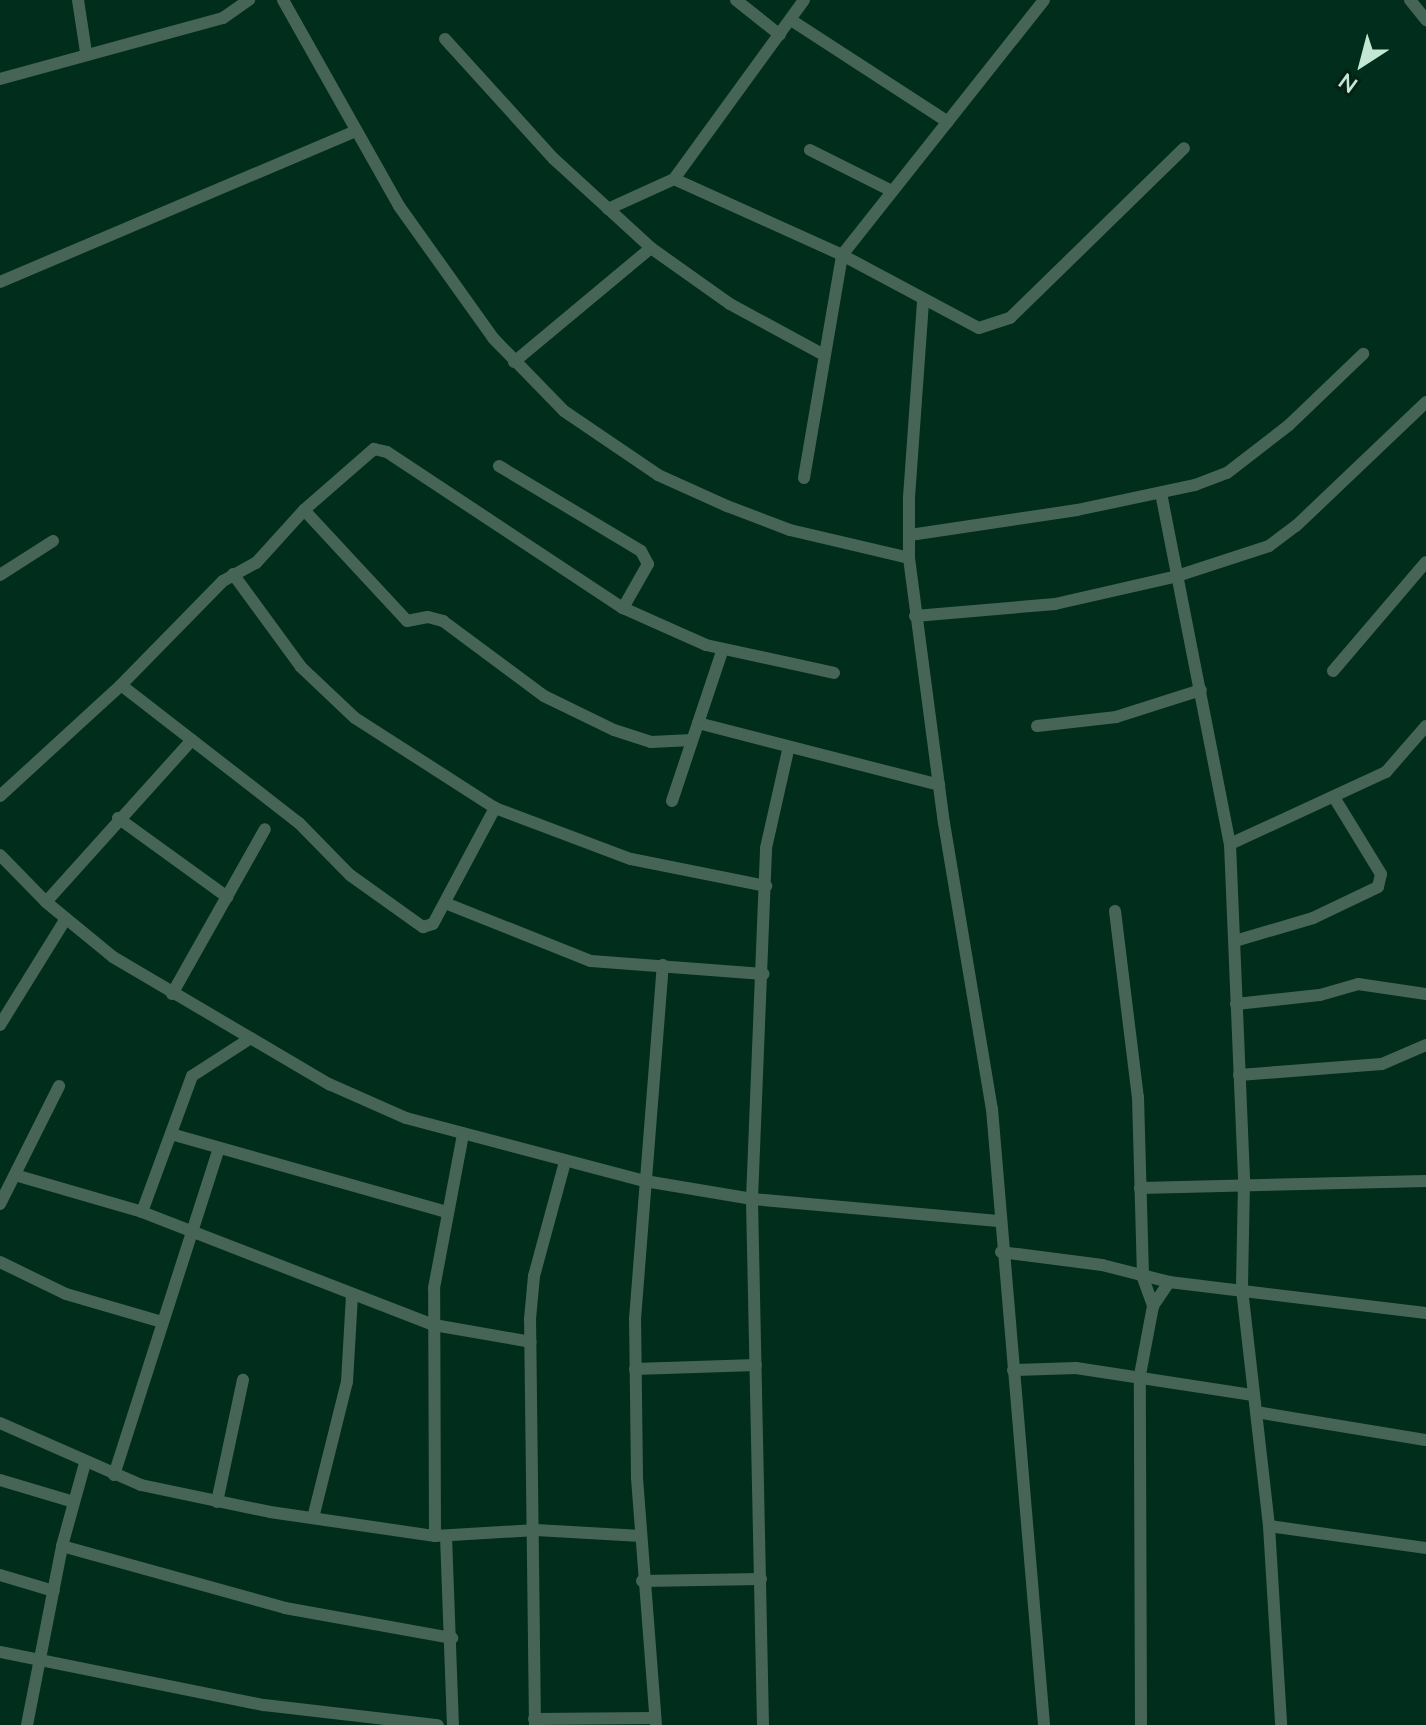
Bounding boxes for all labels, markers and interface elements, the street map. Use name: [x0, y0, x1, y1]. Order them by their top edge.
north arrow: [1322, 24, 1402, 104]
text: N: [1333, 67, 1363, 100]

